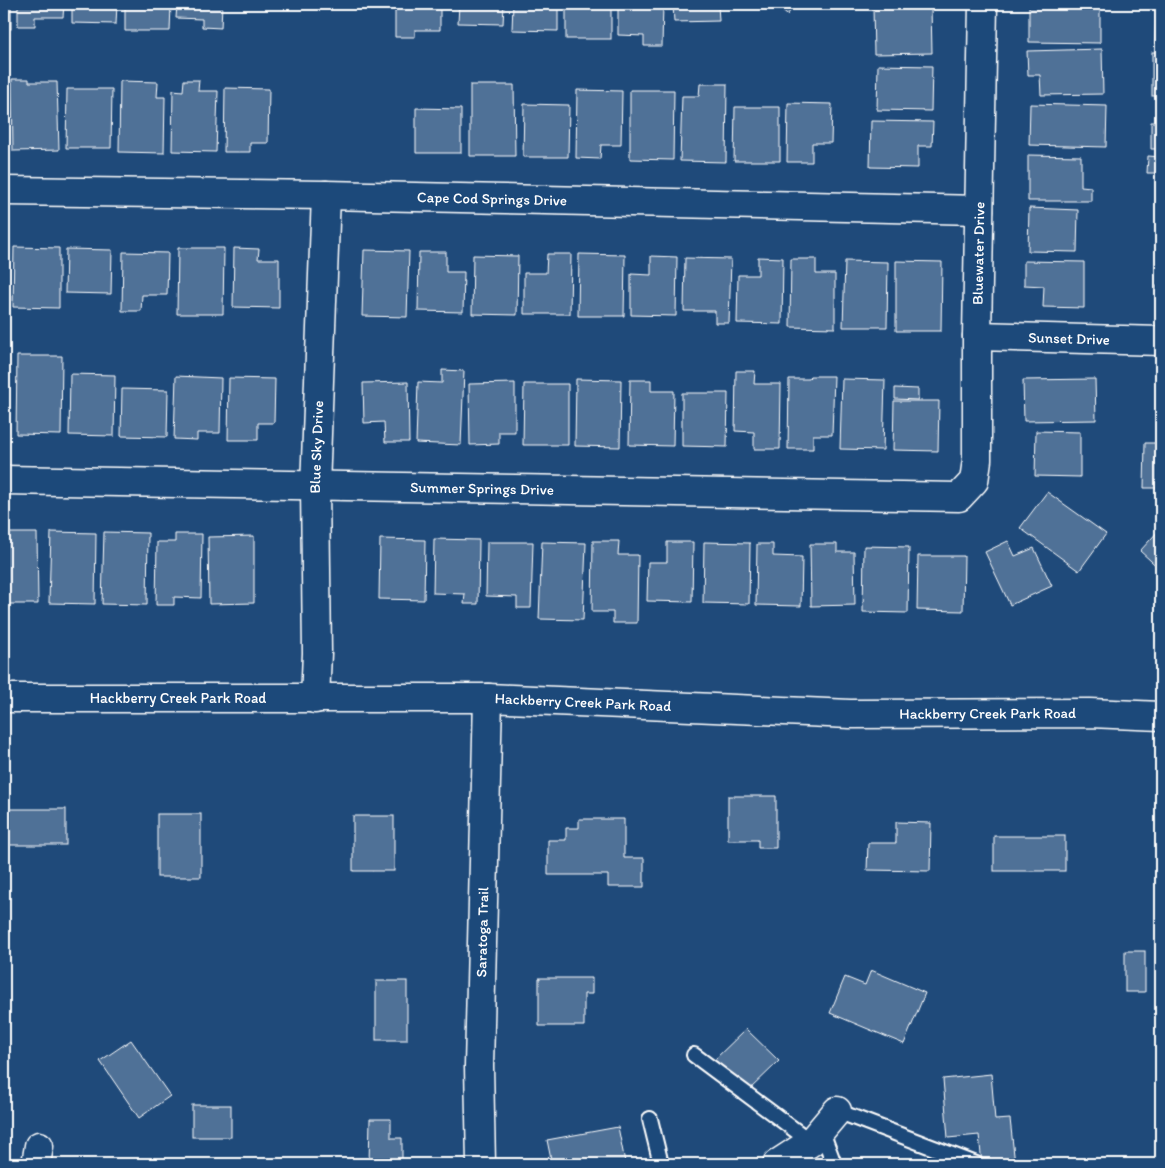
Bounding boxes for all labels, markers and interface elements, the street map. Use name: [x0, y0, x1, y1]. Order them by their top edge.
street label: Cape Cod Springs Drive: [417, 188, 567, 210]
street label: Bluewater Drive: [969, 202, 988, 305]
street label: Sunset Drive: [1028, 328, 1110, 349]
street label: Blue Sky Drive: [306, 400, 327, 494]
street label: Summer Springs Drive: [410, 478, 554, 499]
street label: Hackberry Creek Park Road: [90, 689, 266, 707]
street label: Hackberry Creek Park Road: [494, 689, 672, 715]
street label: Hackberry Creek Park Road: [899, 704, 1076, 723]
street label: Saratoga Trail: [472, 886, 492, 978]

